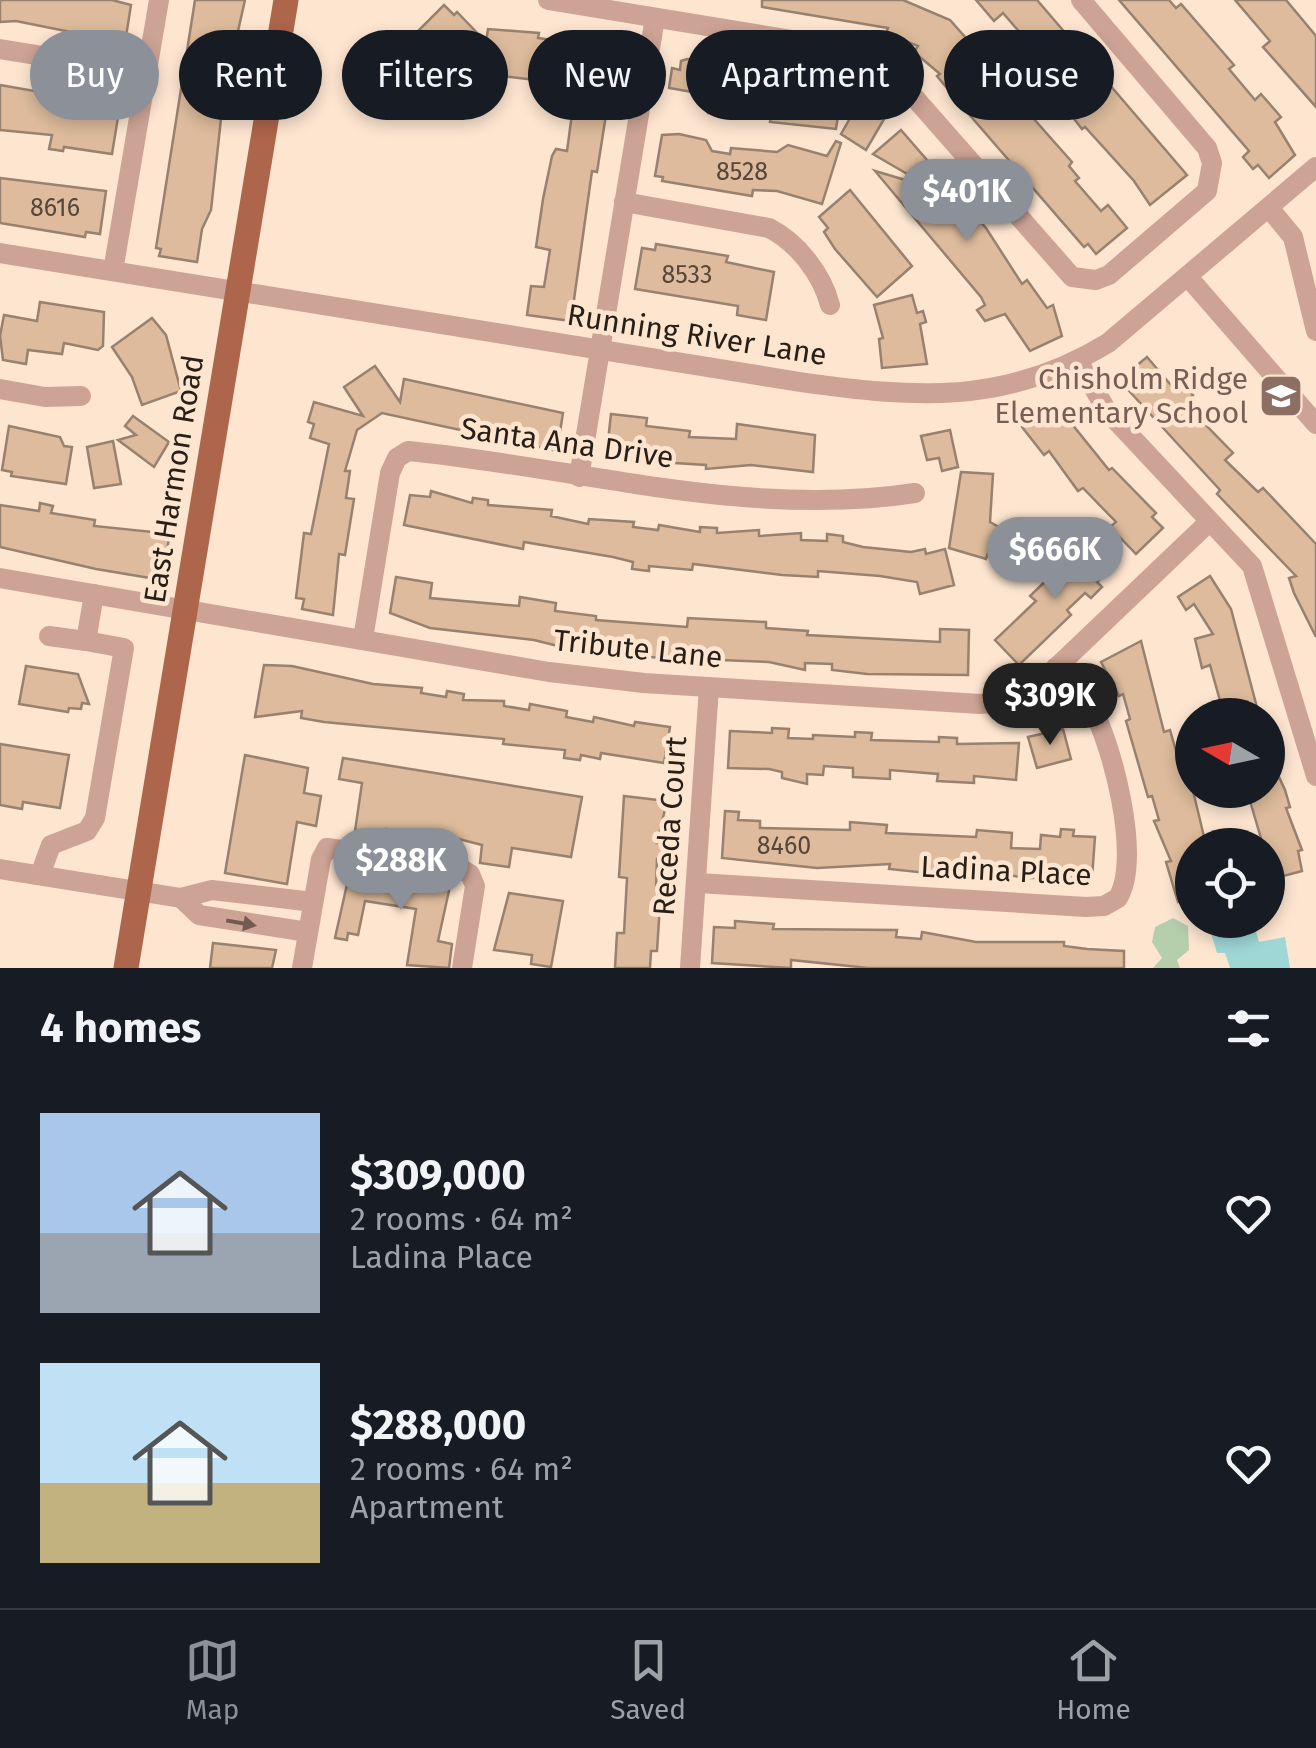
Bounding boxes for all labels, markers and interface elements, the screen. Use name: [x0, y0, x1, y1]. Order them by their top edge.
chip: Buy: [30, 30, 159, 120]
chip: Rent: [179, 30, 322, 120]
chip: Filters: [342, 30, 508, 120]
chip: New: [528, 30, 666, 120]
chip: Apartment: [686, 30, 924, 120]
chip: House: [944, 30, 1114, 120]
house number: 8528: [716, 157, 768, 187]
pin: $401K: [897, 159, 1037, 244]
text: $401K: [923, 172, 1011, 210]
house number: 8616: [30, 193, 80, 223]
house number: 8533: [661, 260, 713, 290]
street label: Running River Lane: [565, 297, 829, 373]
street label: East Harmon Road: [137, 352, 211, 606]
place label: Chisholm Ridge Elementary School: [994, 361, 1248, 431]
school or university icon: Chisholm Ridge Elementary School: [1258, 373, 1304, 419]
street label: Santa Ana Drive: [458, 410, 676, 476]
pin: $666K: [985, 517, 1125, 602]
text: $666K: [1009, 530, 1101, 568]
street label: Tribute Lane: [552, 622, 724, 676]
pin: $309K: [980, 663, 1120, 748]
text: $309K: [1005, 676, 1095, 714]
north arrow: [1175, 698, 1285, 808]
map controls: [1175, 698, 1285, 938]
street label: Receda Court: [646, 735, 694, 917]
pin: $288K: [331, 828, 471, 913]
button: locate: [1175, 828, 1285, 938]
house number: 8460: [757, 831, 811, 861]
text: $288K: [355, 841, 447, 879]
street label: Ladina Place: [919, 849, 1093, 893]
one-way arrow: [226, 915, 257, 931]
icon: filters: [1221, 1001, 1276, 1056]
text: 4 homes: [40, 1003, 201, 1053]
text: $309,000: [350, 1150, 526, 1200]
icon: home: [120, 1153, 240, 1273]
icon: heart: [1221, 1186, 1276, 1241]
text: 2 rooms · 64 m²: [350, 1200, 573, 1238]
text: Ladina Place: [350, 1238, 533, 1276]
text: $288,000: [350, 1400, 526, 1450]
icon: home: [120, 1403, 240, 1523]
icon: heart: [1221, 1436, 1276, 1491]
text: 2 rooms · 64 m²: [350, 1450, 573, 1488]
text: Apartment: [350, 1488, 504, 1526]
tab: Map: [185, 1633, 240, 1726]
tab: Saved: [610, 1633, 686, 1726]
tab: Home: [1056, 1633, 1131, 1726]

